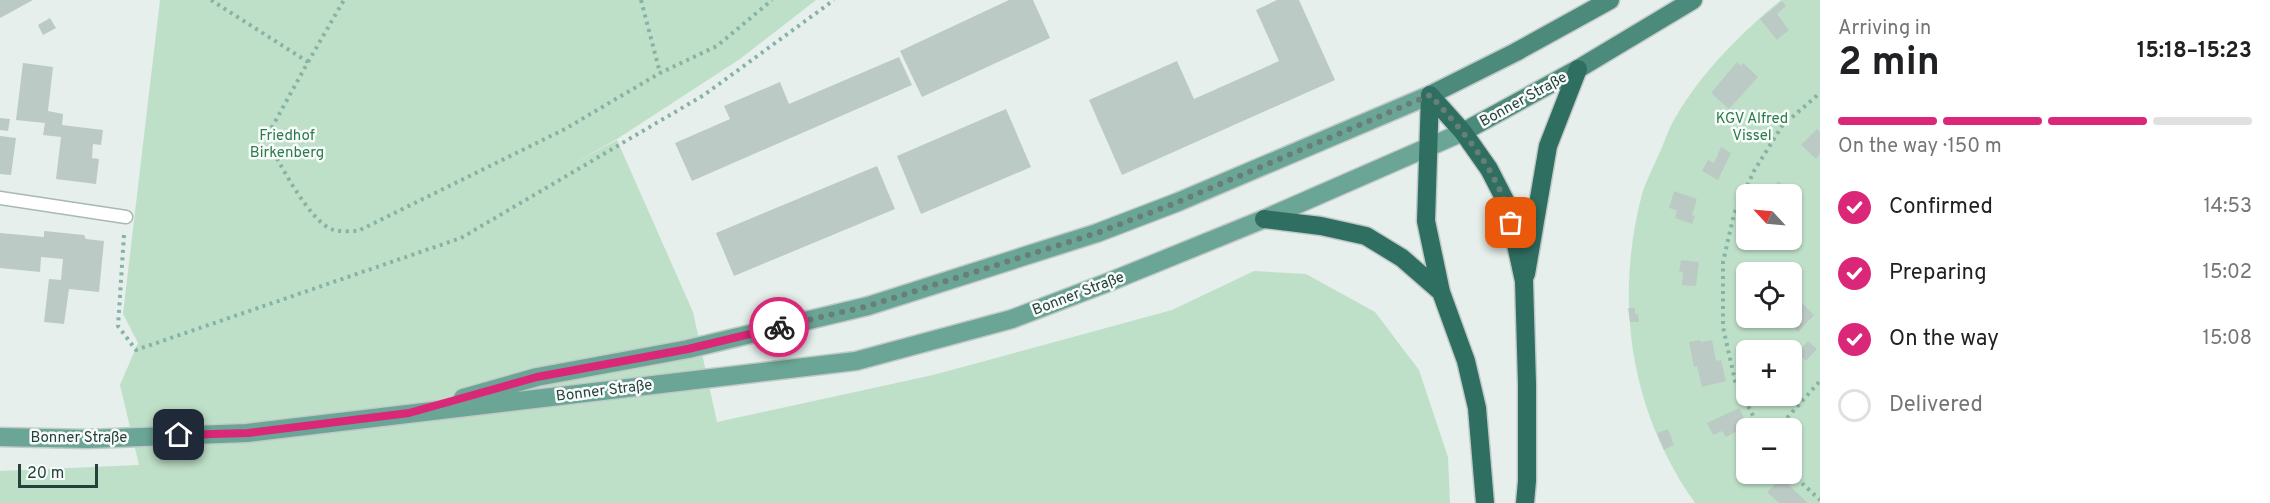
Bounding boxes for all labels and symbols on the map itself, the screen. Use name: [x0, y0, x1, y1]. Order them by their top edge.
street label: Bonner Straße: [1477, 69, 1571, 132]
park label: KGV Alfred Vissel: [1716, 110, 1788, 146]
park label: Friedhof Birkenberg: [250, 127, 324, 163]
north arrow: [1736, 184, 1802, 250]
pin: [1485, 197, 1536, 248]
street label: Bonner Straße: [1030, 268, 1127, 321]
courier: [749, 297, 809, 357]
street label: Bonner Straße: [555, 376, 653, 407]
pin: [153, 409, 204, 460]
street label: Bonner Straße: [31, 429, 127, 448]
scale bar: [18, 461, 98, 488]

